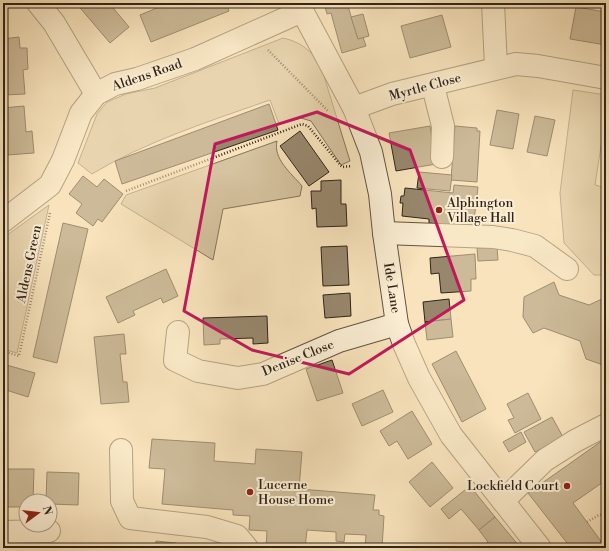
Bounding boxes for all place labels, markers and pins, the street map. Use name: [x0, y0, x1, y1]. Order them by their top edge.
place label: Alphington Village Hall: [446, 195, 515, 226]
marker: Alphington Village Hall: [434, 205, 444, 215]
place label: Lucerne House Home: [258, 477, 334, 508]
place label: Lockfield Court: [467, 478, 559, 494]
marker: Lockfield Court: [562, 481, 572, 491]
marker: Lucerne House Home: [245, 487, 255, 497]

